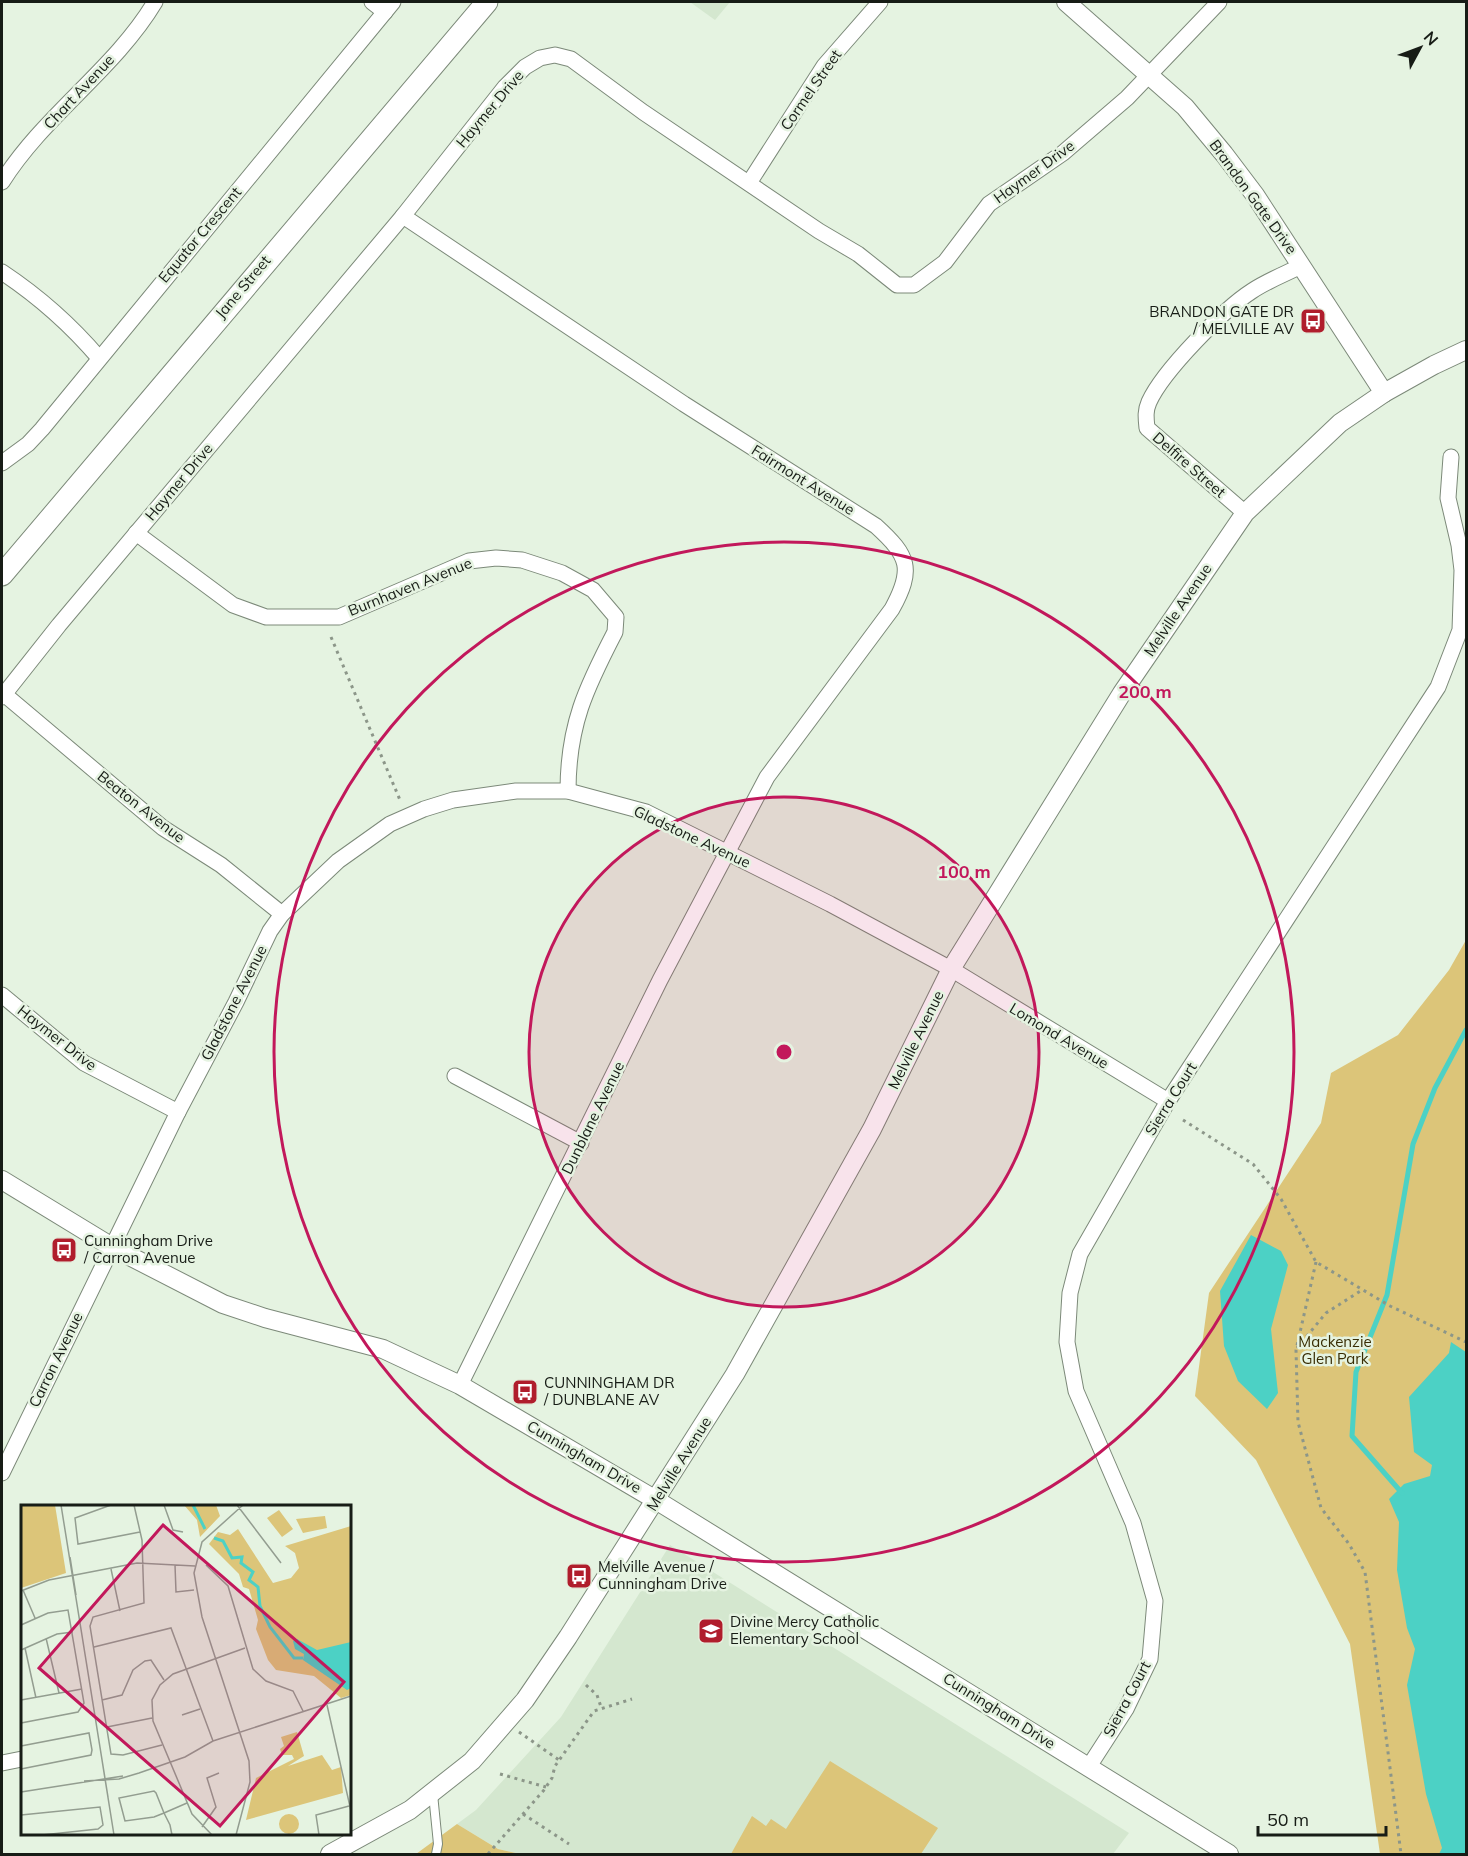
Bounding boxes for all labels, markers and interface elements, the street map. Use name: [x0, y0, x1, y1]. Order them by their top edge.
north arrow: [1390, 18, 1450, 78]
text: N: [1420, 27, 1443, 49]
street label: Cormel Street: [776, 46, 845, 134]
street label: Chart Avenue: [39, 50, 118, 133]
street label: Haymer Drive: [452, 66, 528, 151]
street label: Haymer Drive: [990, 136, 1078, 207]
street label: Brandon Gate Drive: [1205, 136, 1301, 258]
street label: Equator Crescent: [154, 183, 245, 286]
street label: Jane Street: [211, 251, 274, 322]
place label: BRANDON GATE DR / MELVILLE AV: [1149, 302, 1295, 338]
bus stop icon: BRANDON GATE DR / MELVILLE AV: [1298, 306, 1328, 336]
street label: Delfire Street: [1149, 428, 1230, 501]
street label: Haymer Drive: [141, 439, 217, 524]
street label: Fairmont Avenue: [748, 440, 858, 519]
street label: Burnhaven Avenue: [345, 553, 474, 620]
street label: Melville Avenue: [1140, 560, 1216, 660]
text: 200 m: [1118, 680, 1172, 703]
street label: Beaton Avenue: [94, 766, 189, 847]
street label: Gladstone Avenue: [631, 801, 754, 872]
text: 100 m: [937, 860, 991, 883]
street label: Gladstone Avenue: [196, 942, 271, 1064]
street label: Melville Avenue: [883, 987, 948, 1092]
street label: Lomond Avenue: [1006, 998, 1112, 1073]
street label: Haymer Drive: [14, 1001, 101, 1074]
centre of rings: [774, 1042, 794, 1062]
street label: Dunblane Avenue: [557, 1058, 628, 1177]
street label: Sierra Court: [1141, 1059, 1201, 1139]
place label: Cunningham Drive / Carron Avenue: [83, 1231, 213, 1267]
bus stop icon: Cunningham Drive / Carron Avenue: [49, 1235, 79, 1265]
street label: Carron Avenue: [24, 1309, 87, 1410]
park label: Mackenzie Glen Park: [1298, 1332, 1372, 1368]
place label: CUNNINGHAM DR / DUNBLANE AV: [543, 1373, 675, 1409]
bus stop icon: CUNNINGHAM DR / DUNBLANE AV: [510, 1377, 540, 1407]
street label: Melville Avenue: [642, 1413, 715, 1514]
street label: Cunningham Drive: [524, 1416, 645, 1497]
inset map: [21, 1505, 351, 1835]
place label: Melville Avenue / Cunningham Drive: [598, 1557, 727, 1593]
bus stop icon: Melville Avenue / Cunningham Drive: [564, 1561, 594, 1591]
place label: Divine Mercy Catholic Elementary School: [730, 1612, 879, 1648]
school or university icon: Divine Mercy Catholic Elementary School: [696, 1616, 726, 1646]
street label: Sierra Court: [1099, 1658, 1154, 1740]
street label: Cunningham Drive: [940, 1668, 1059, 1753]
scale bar: [1258, 1799, 1386, 1837]
text: 50 m: [1267, 1808, 1309, 1831]

